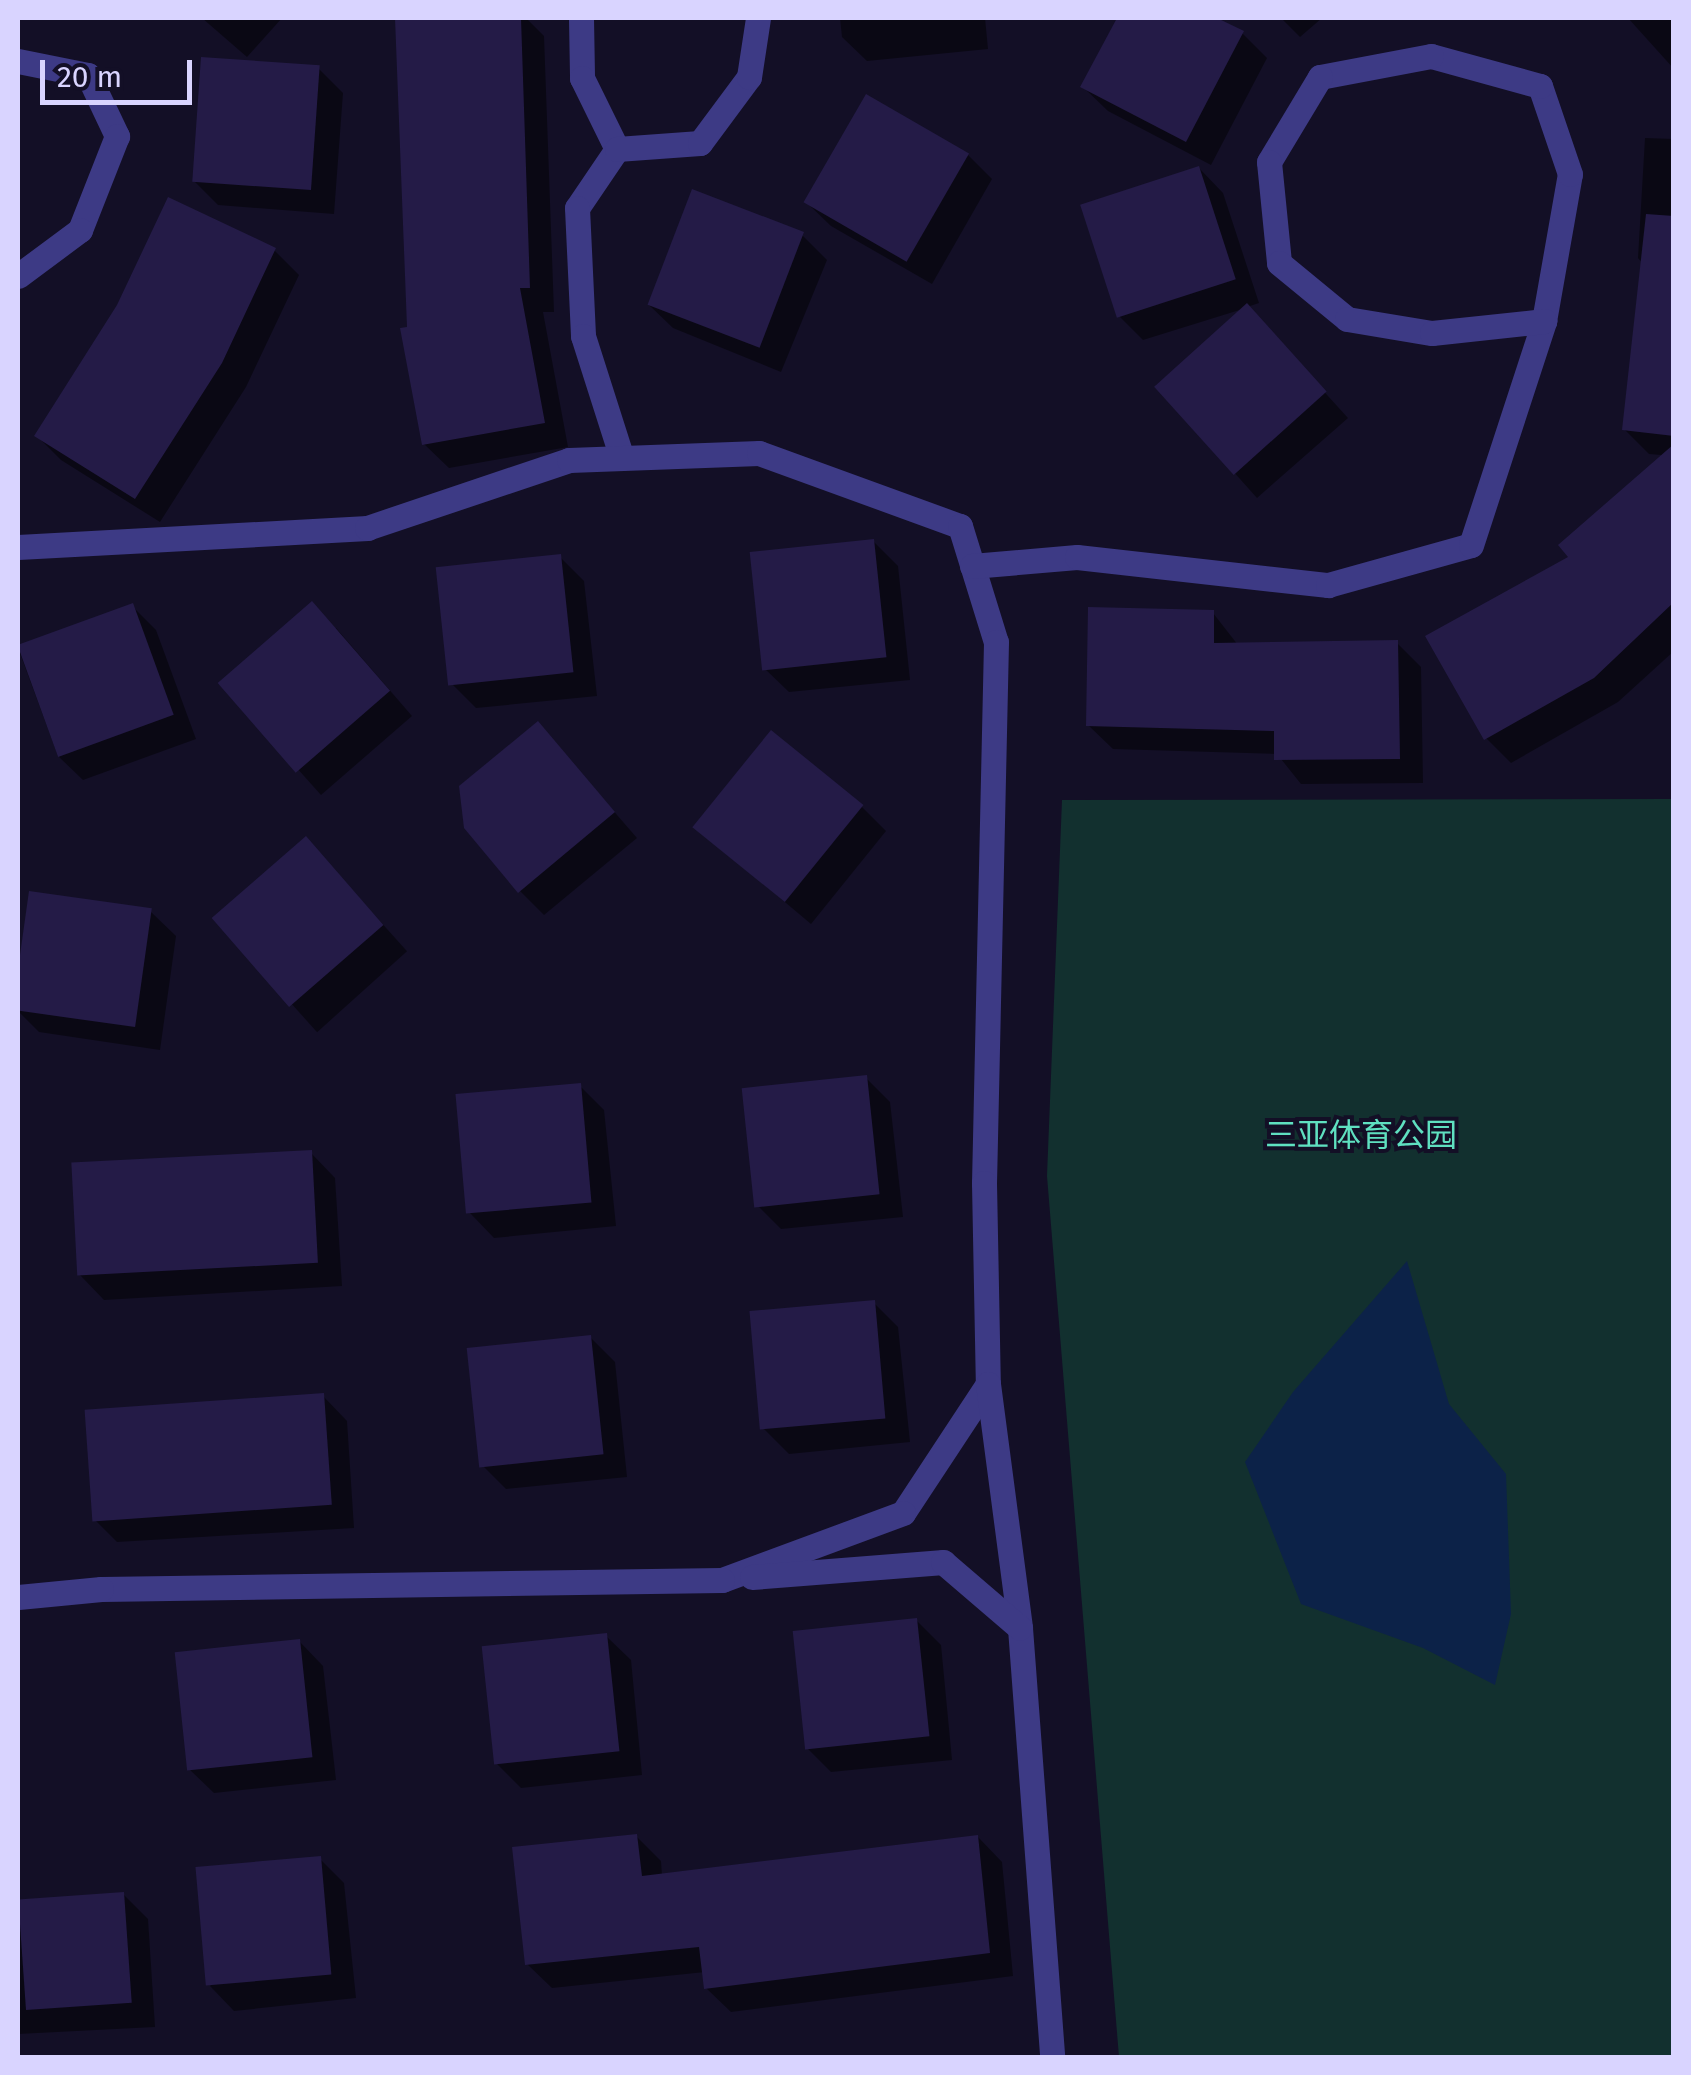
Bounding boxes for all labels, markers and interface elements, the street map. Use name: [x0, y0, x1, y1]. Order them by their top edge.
scale bar: [45, 40, 198, 102]
text: 20 m: [57, 59, 122, 95]
park label: 三亚体育公园: [1265, 1116, 1457, 1154]

